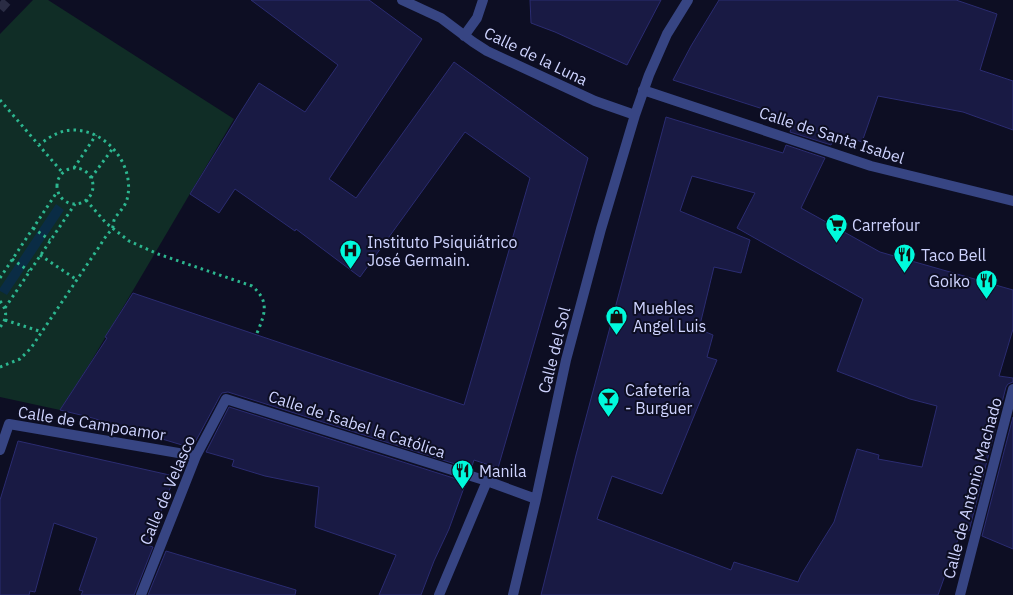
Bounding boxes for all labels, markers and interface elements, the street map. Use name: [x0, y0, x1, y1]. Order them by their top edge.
street label: Calle de la Luna: [481, 22, 591, 90]
street label: Calle de Santa Isabel: [757, 102, 907, 168]
supermarket icon: Carrefour: [824, 213, 848, 244]
place label: Carrefour: [852, 215, 920, 235]
place label: Instituto Psiquiátrico José Germain.: [367, 232, 517, 270]
hospital icon: Instituto Psiquiátrico José Germain.: [339, 239, 363, 270]
restaurant icon: Taco Bell: [893, 243, 917, 274]
place label: Taco Bell: [921, 245, 986, 265]
restaurant icon: Goiko: [974, 269, 998, 300]
place label: Goiko: [929, 271, 970, 291]
place label: Muebles Angel Luis: [633, 298, 706, 336]
street label: Calle del Sol: [534, 305, 574, 395]
shop icon: Muebles Angel Luis: [605, 305, 629, 336]
place label: Cafetería - Burguer: [625, 380, 692, 418]
street label: Calle de Isabel la Católica: [266, 386, 449, 462]
bar icon: Cafetería - Burguer: [597, 387, 621, 418]
street label: Calle de Antonio Machado: [938, 395, 1006, 581]
street label: Calle de Campoamor: [17, 401, 168, 445]
street label: Calle de Velasco: [135, 432, 199, 548]
restaurant icon: Manila: [451, 459, 475, 490]
place label: Manila: [479, 461, 527, 481]

